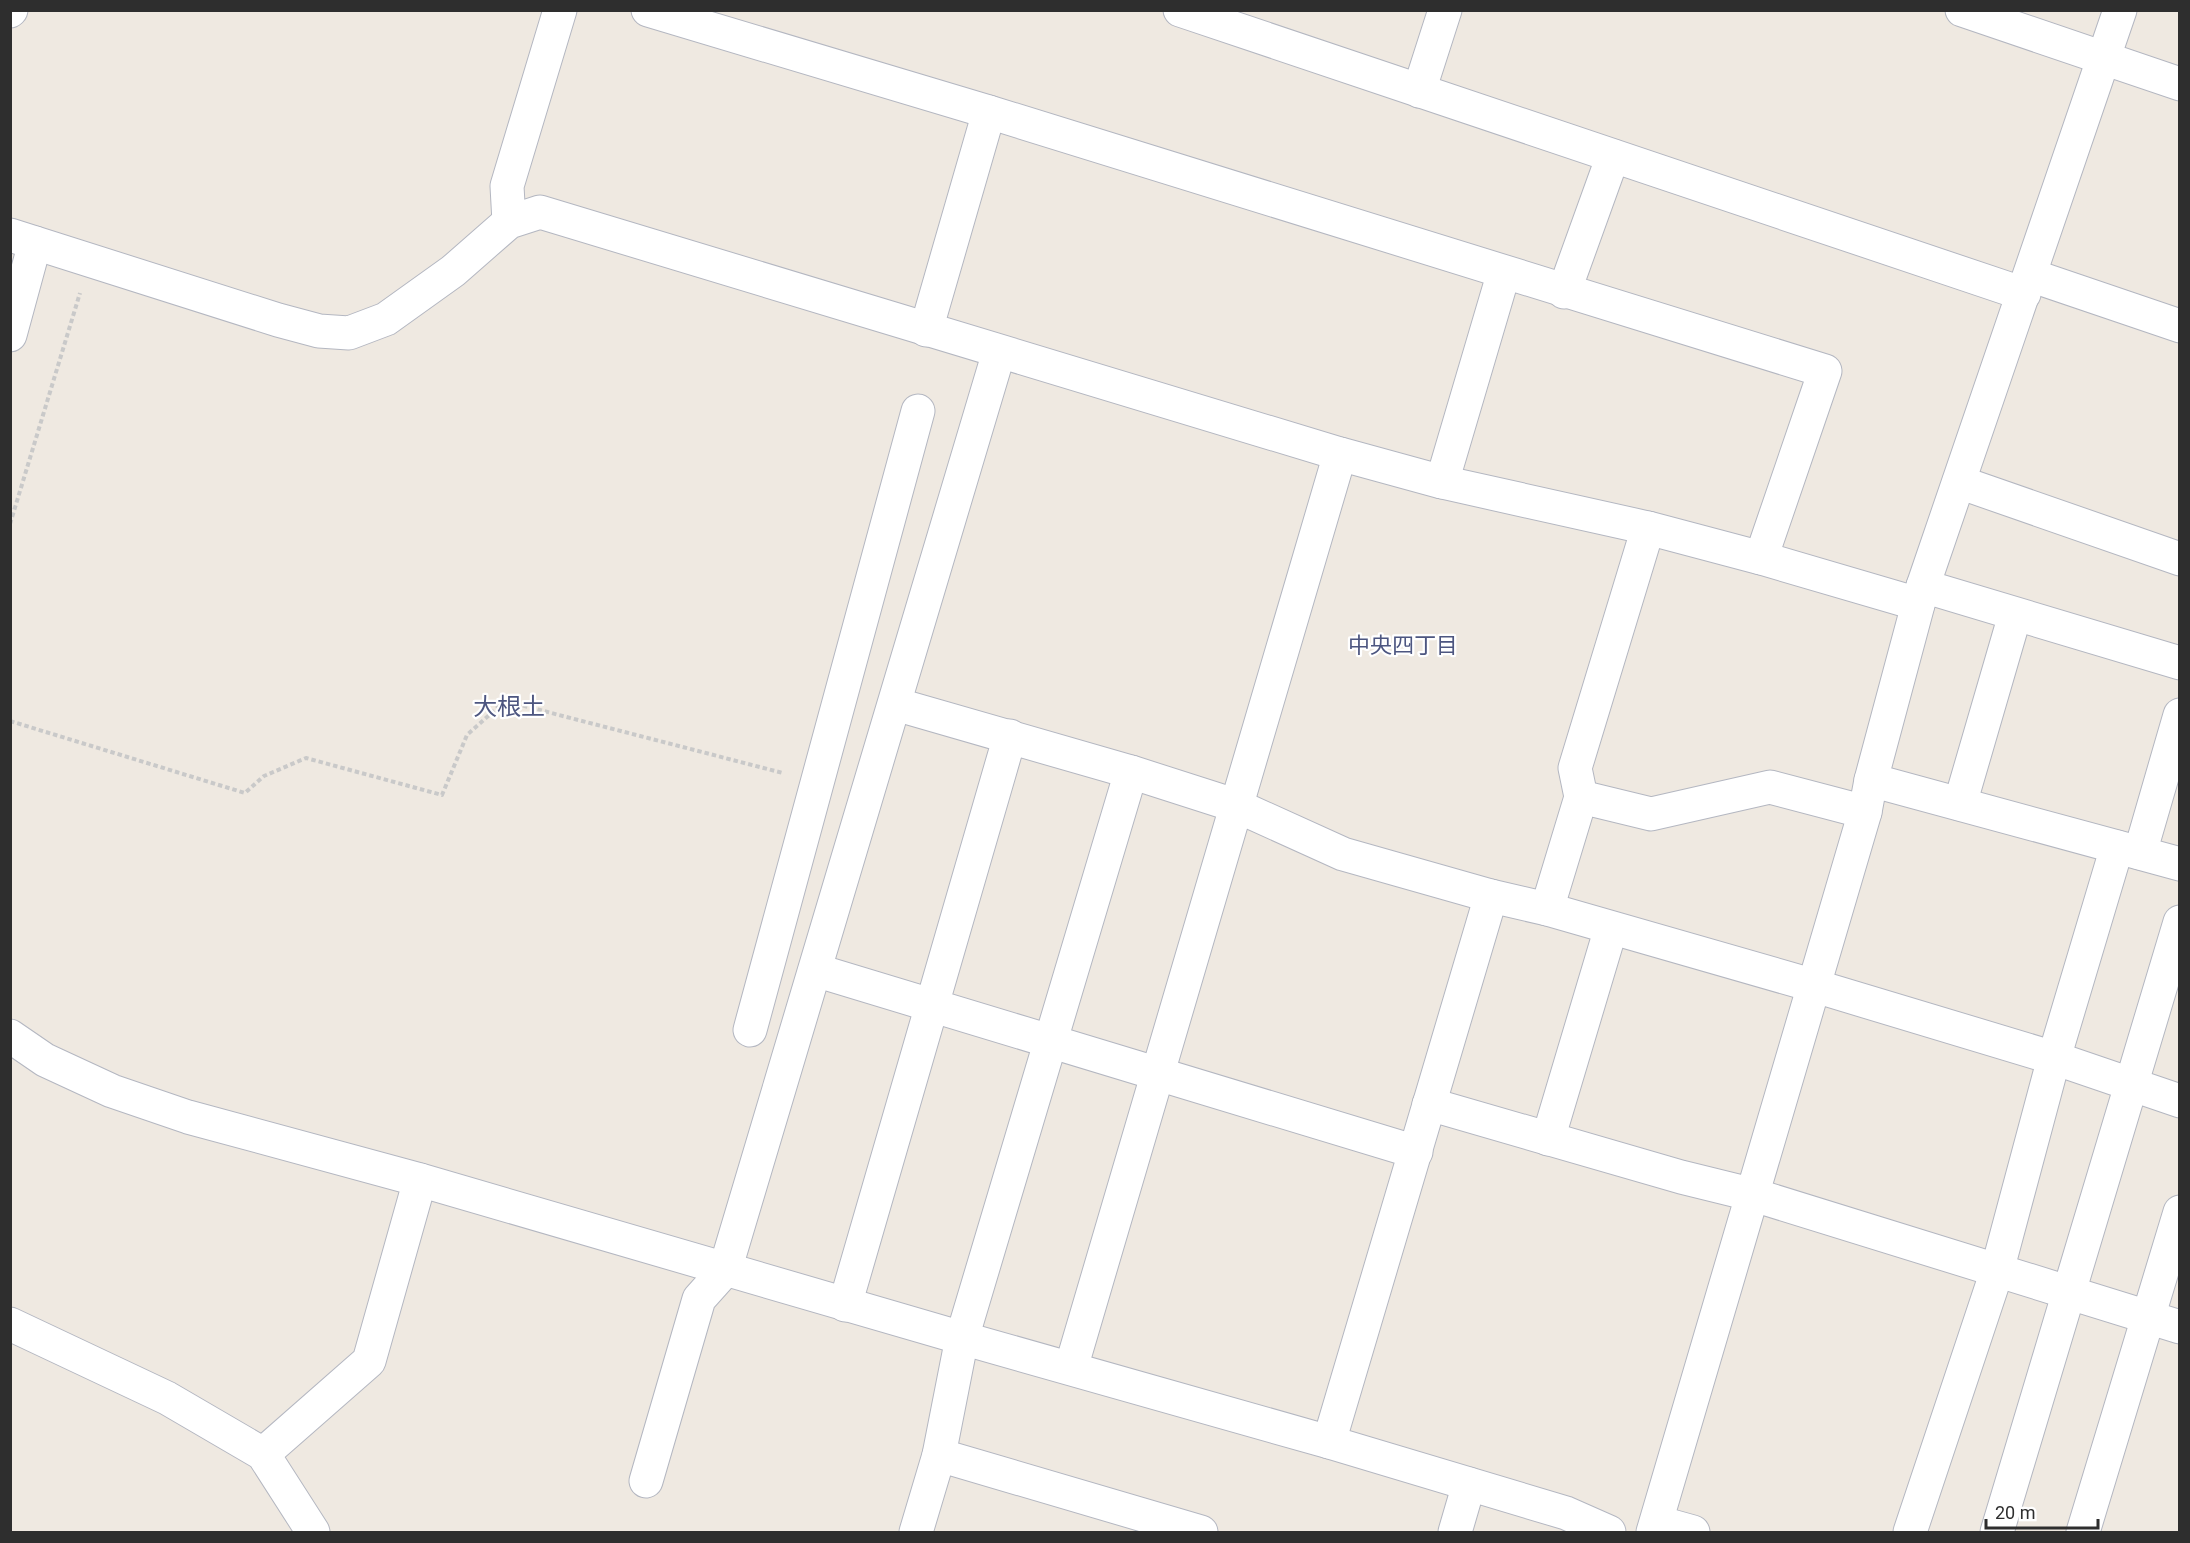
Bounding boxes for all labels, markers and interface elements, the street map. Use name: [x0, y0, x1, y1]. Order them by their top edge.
district label: 中央四丁目: [1348, 633, 1458, 658]
district label: 大根土: [473, 693, 545, 721]
scale bar: [1986, 1492, 2098, 1530]
text: 20 m: [1995, 1502, 2035, 1523]

